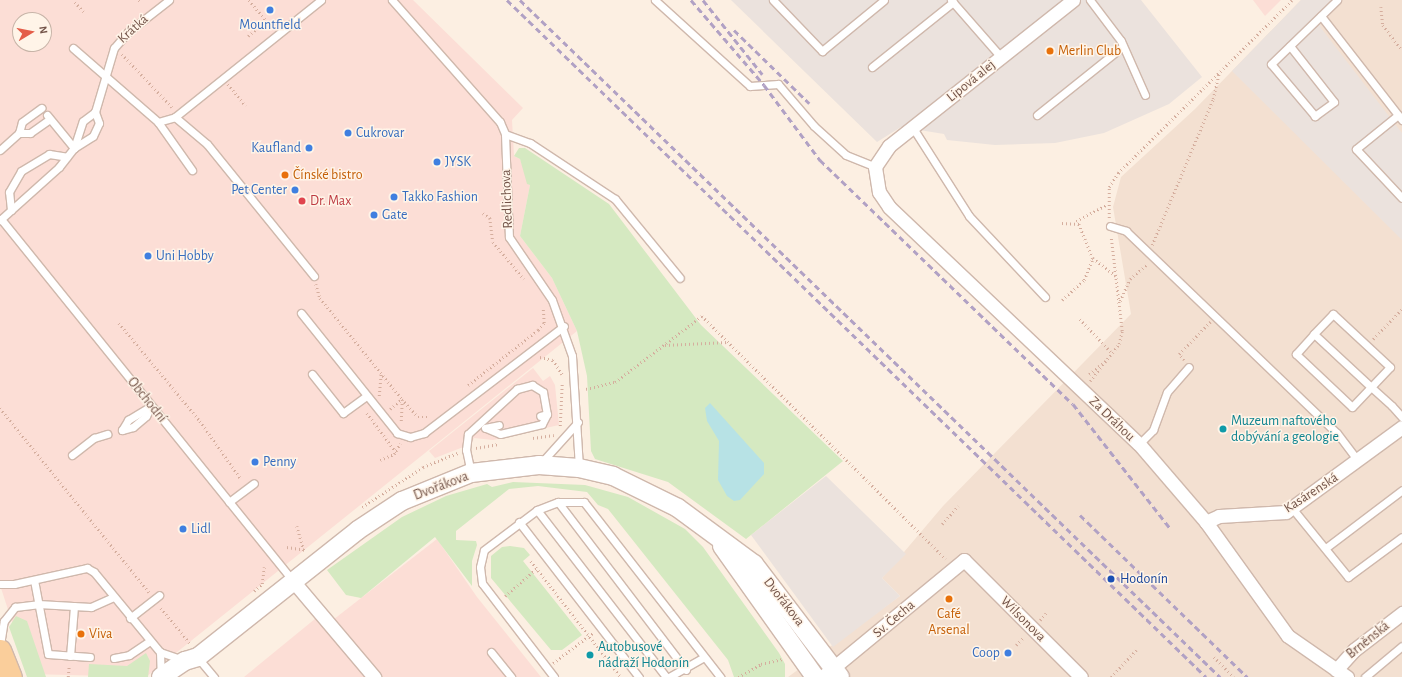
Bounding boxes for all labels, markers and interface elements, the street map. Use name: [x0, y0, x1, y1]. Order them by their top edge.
marker: Mountfield: [265, 5, 275, 15]
street label: Krátká: [114, 11, 152, 47]
north arrow: [12, 12, 52, 52]
place label: Mountfield: [239, 17, 301, 33]
text: N: [37, 25, 49, 35]
place label: Merlin Club: [1058, 43, 1121, 59]
marker: Merlin Club: [1045, 46, 1055, 56]
street label: Lipová alej: [943, 56, 999, 106]
place label: Cukrovar: [356, 125, 404, 141]
marker: Cukrovar: [343, 128, 353, 138]
place label: Kaufland: [251, 140, 301, 156]
marker: Kaufland: [304, 143, 314, 153]
place label: JYSK: [445, 154, 471, 170]
marker: JYSK: [432, 157, 442, 167]
place label: Čínské bistro: [293, 167, 363, 183]
street label: Redlichova: [498, 169, 516, 229]
marker: Čínské bistro: [280, 170, 290, 180]
place label: Pet Center: [231, 182, 287, 198]
marker: Pet Center: [290, 185, 300, 195]
place label: Takko Fashion: [402, 189, 478, 205]
marker: Takko Fashion: [389, 192, 399, 202]
place label: Dr. Max: [310, 193, 351, 209]
marker: Dr. Max: [297, 196, 307, 206]
place label: Gate: [382, 207, 407, 223]
marker: Gate: [369, 210, 379, 220]
place label: Uni Hobby: [156, 248, 214, 264]
marker: Uni Hobby: [143, 251, 153, 261]
street label: Obchodní: [124, 374, 170, 426]
street label: Za Dráhou: [1086, 393, 1138, 445]
place label: Muzeum naftového dobývání a geologie: [1231, 413, 1339, 446]
marker: Muzeum naftového dobývání a geologie: [1218, 424, 1228, 434]
place label: Penny: [263, 454, 296, 470]
marker: Penny: [250, 457, 260, 467]
street label: Dvořákova: [411, 468, 471, 504]
street label: Kasárenská: [1281, 469, 1341, 517]
place label: Lidl: [191, 521, 211, 537]
marker: Lidl: [178, 524, 188, 534]
place label: Hodonín: [1120, 571, 1168, 587]
marker: Hodonín: [1105, 573, 1117, 585]
street label: Dvořákova: [760, 574, 808, 630]
street label: Wilsonova: [997, 593, 1049, 645]
marker: Café Arsenal: [944, 594, 954, 604]
street label: Sv. Čecha: [870, 597, 918, 641]
place label: Café Arsenal: [928, 606, 970, 638]
street label: Brněnská: [1343, 618, 1393, 662]
place label: Viva: [89, 626, 112, 642]
marker: Viva: [76, 629, 86, 639]
place label: Autobusové nádraží Hodonín: [598, 639, 689, 672]
place label: Coop: [972, 645, 1000, 661]
marker: Coop: [1003, 648, 1013, 658]
marker: Autobusové nádraží Hodonín: [585, 650, 595, 660]

